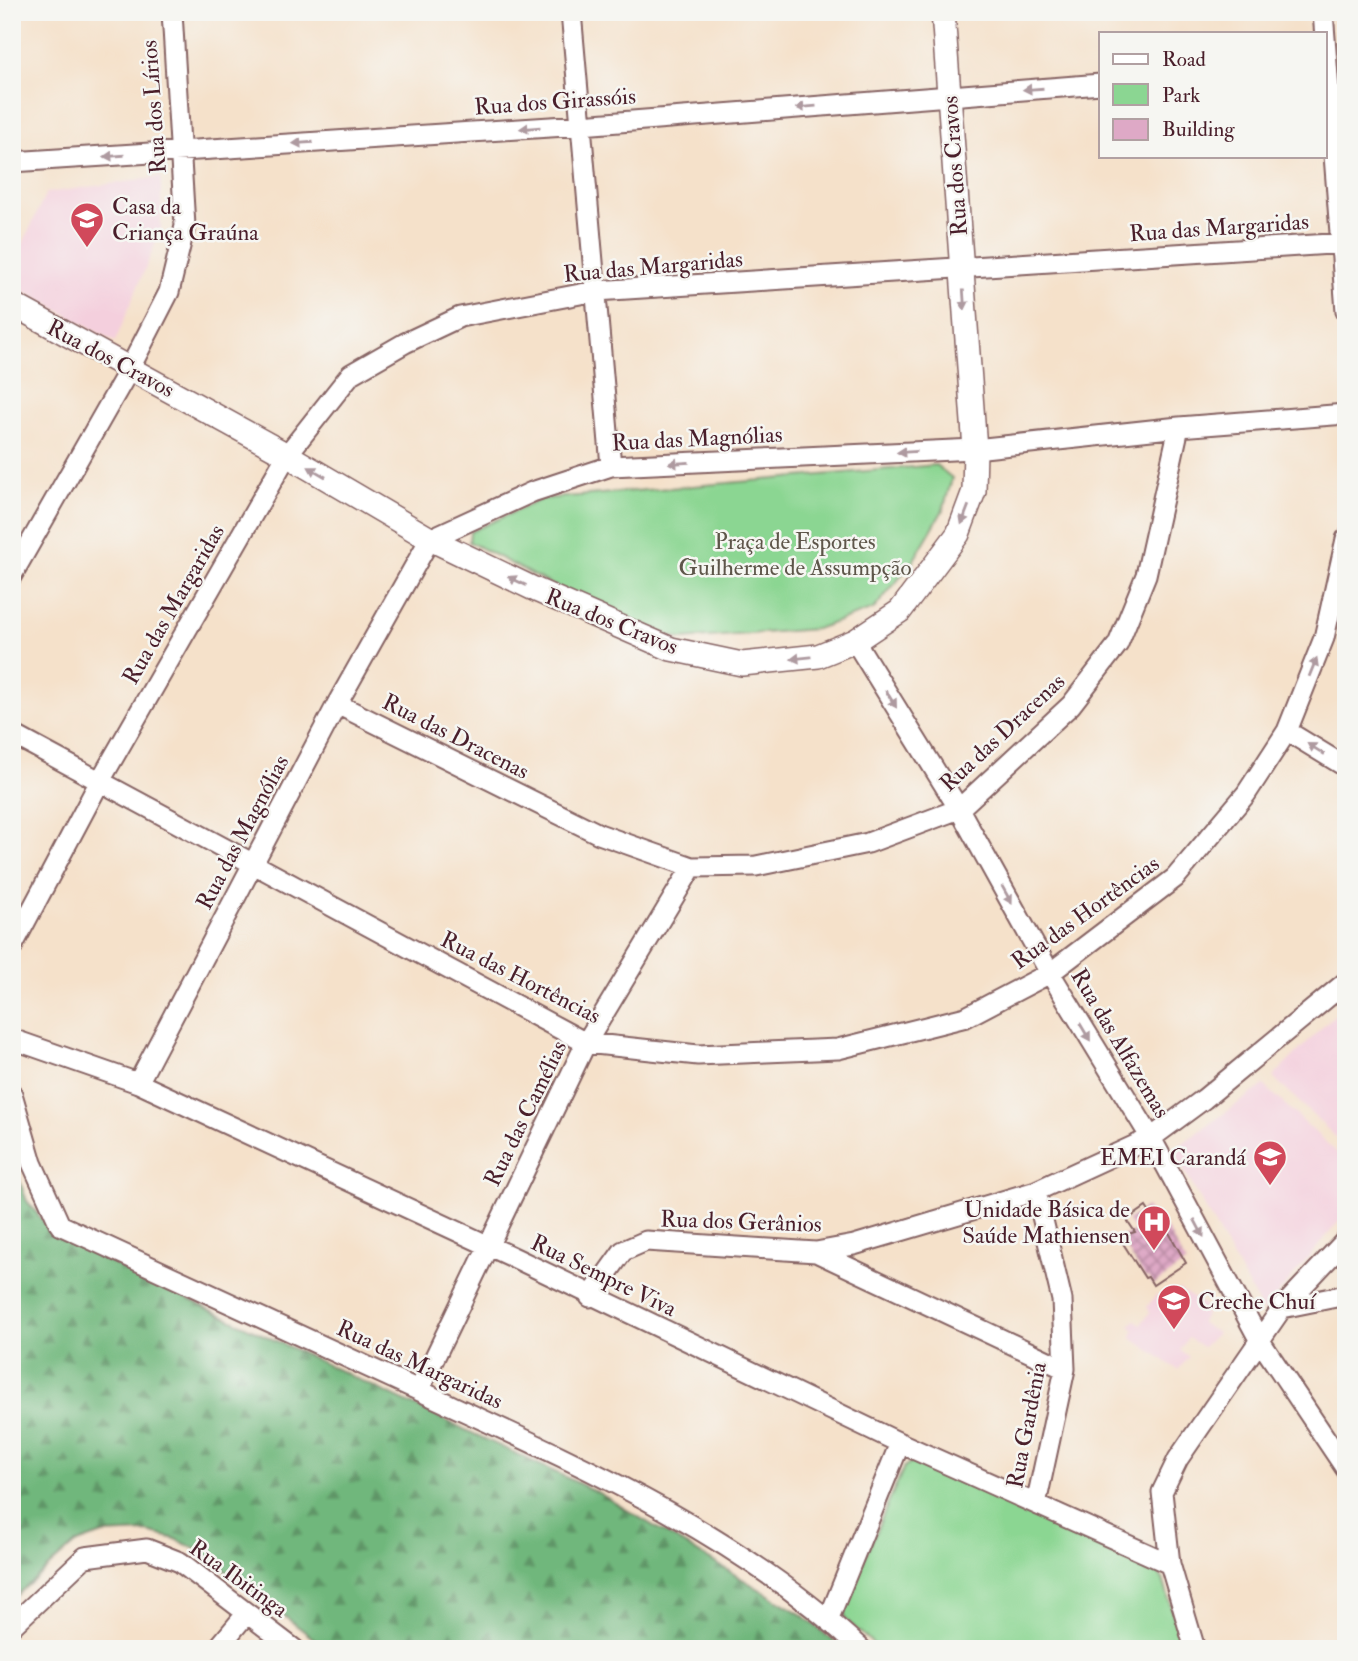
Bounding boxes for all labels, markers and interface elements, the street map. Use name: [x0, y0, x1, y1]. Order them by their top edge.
legend: [1099, 32, 1326, 158]
street label: Rua dos Lírios: [134, 39, 173, 175]
text: Road: [1162, 46, 1207, 73]
street label: Rua dos Girassóis: [473, 81, 637, 122]
text: Park: [1162, 82, 1200, 109]
one-way arrow: [1021, 84, 1043, 95]
street label: Rua dos Cravos: [935, 95, 974, 237]
one-way arrow: [795, 102, 817, 113]
text: Building: [1162, 116, 1235, 143]
one-way arrow: [519, 123, 541, 134]
one-way arrow: [292, 138, 314, 149]
one-way arrow: [103, 150, 125, 161]
place label: Casa da Criança Graúna: [112, 192, 259, 247]
school or university icon: Casa da Criança Graúna: [68, 200, 106, 249]
street label: Rua das Margaridas: [1128, 207, 1310, 248]
street label: Rua das Margaridas: [562, 244, 744, 289]
one-way arrow: [959, 289, 970, 311]
street label: Rua dos Cravos: [42, 313, 180, 404]
street label: Rua das Magnólias: [611, 420, 783, 457]
one-way arrow: [895, 446, 917, 457]
one-way arrow: [668, 457, 690, 468]
one-way arrow: [307, 466, 327, 478]
one-way arrow: [960, 505, 971, 526]
street label: Rua das Margaridas: [116, 519, 231, 689]
park label: Praça de Esportes Guilherme de Assumpção: [679, 527, 911, 583]
one-way arrow: [507, 575, 527, 586]
street label: Rua dos Cravos: [541, 582, 682, 661]
one-way arrow: [790, 653, 812, 664]
one-way arrow: [1307, 657, 1318, 678]
street label: Rua das Dracenas: [934, 667, 1071, 798]
street label: Rua das Dracenas: [378, 687, 534, 786]
one-way arrow: [884, 689, 897, 709]
one-way arrow: [1307, 742, 1326, 755]
street label: Rua das Magnólias: [190, 750, 295, 915]
street label: Rua das Hortências: [1006, 849, 1165, 976]
one-way arrow: [1001, 885, 1012, 905]
street label: Rua das Hortências: [436, 925, 606, 1030]
street label: Rua das Alfazemas: [1065, 963, 1177, 1123]
one-way arrow: [1079, 1022, 1092, 1041]
street label: Rua das Camélias: [478, 1035, 573, 1191]
school or university icon: EMEI Carandá: [1251, 1138, 1289, 1187]
place label: EMEI Carandá: [1100, 1143, 1247, 1172]
place label: Unidade Básica de Saúde Mathiensen: [962, 1195, 1130, 1250]
hospital icon: Unidade Básica de Saúde Mathiensen: [1135, 1203, 1173, 1252]
street label: Rua dos Gerânios: [660, 1204, 822, 1239]
one-way arrow: [1193, 1218, 1205, 1238]
street label: Rua Sempre Viva: [526, 1228, 682, 1324]
school or university icon: Creche Chuí: [1155, 1282, 1193, 1331]
place label: Creche Chuí: [1198, 1287, 1317, 1316]
street label: Rua das Margaridas: [332, 1313, 508, 1416]
street label: Rua Gardênia: [1000, 1359, 1053, 1491]
street label: Rua Ibitinga: [184, 1533, 294, 1624]

